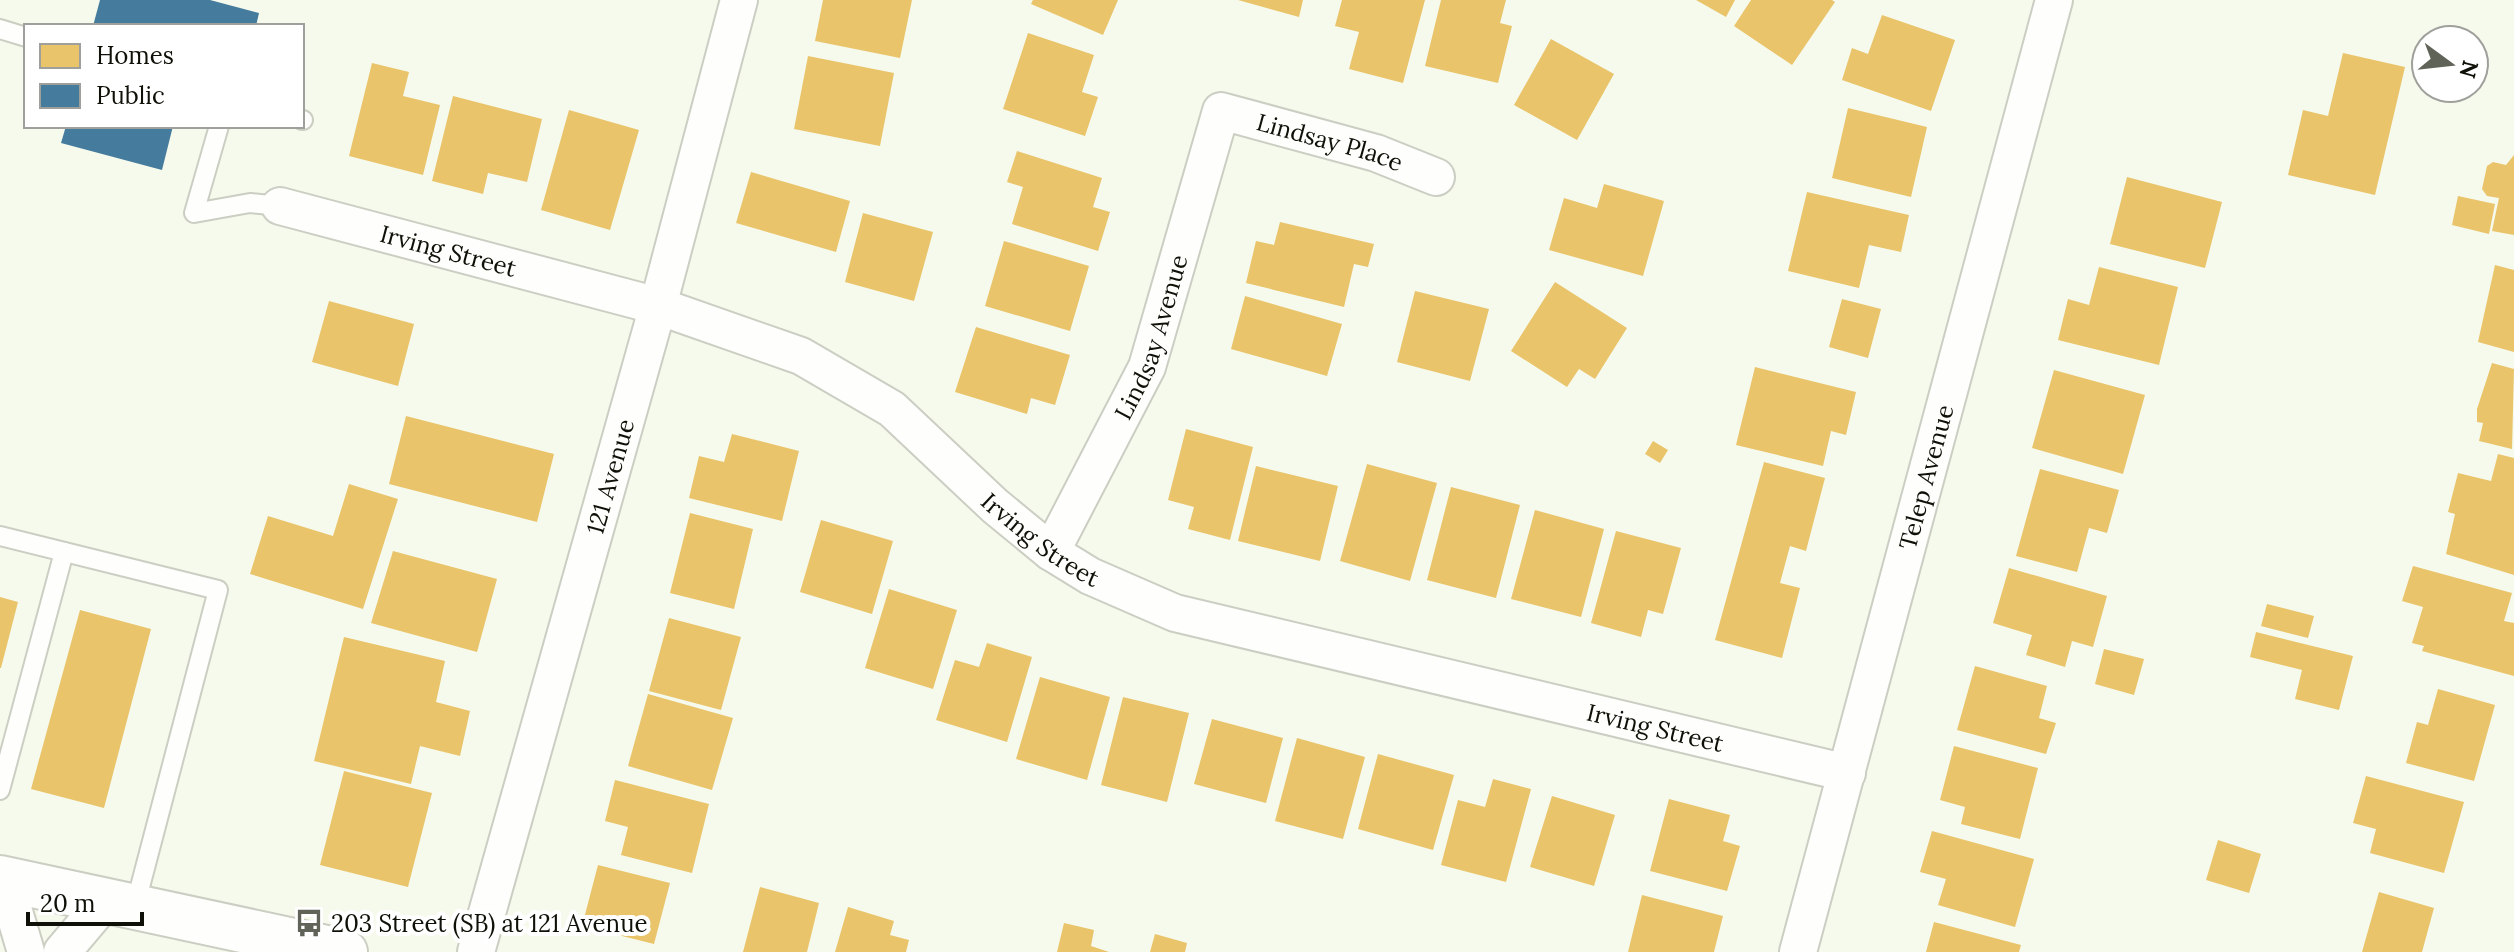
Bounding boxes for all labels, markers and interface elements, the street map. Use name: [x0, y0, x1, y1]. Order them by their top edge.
legend: [24, 24, 304, 128]
north arrow: [2410, 24, 2490, 104]
text: Homes: [96, 40, 174, 71]
text: N: [2454, 57, 2485, 81]
text: Public: [96, 80, 165, 111]
street label: Lindsay Place: [1253, 106, 1408, 178]
street label: Irving Street: [377, 218, 520, 284]
street label: Lindsay Avenue: [1107, 251, 1194, 425]
street label: Telep Avenue: [1891, 401, 1960, 553]
street label: 121 Avenue: [579, 415, 641, 538]
street label: Irving Street: [975, 486, 1104, 594]
street label: Irving Street: [1584, 696, 1727, 759]
scale bar: [28, 876, 142, 926]
text: 20 m: [40, 888, 96, 919]
bus stop icon: 203 Street (SB) at 121 Avenue: [294, 908, 324, 938]
place label: 203 Street (SB) at 121 Avenue: [331, 908, 648, 939]

